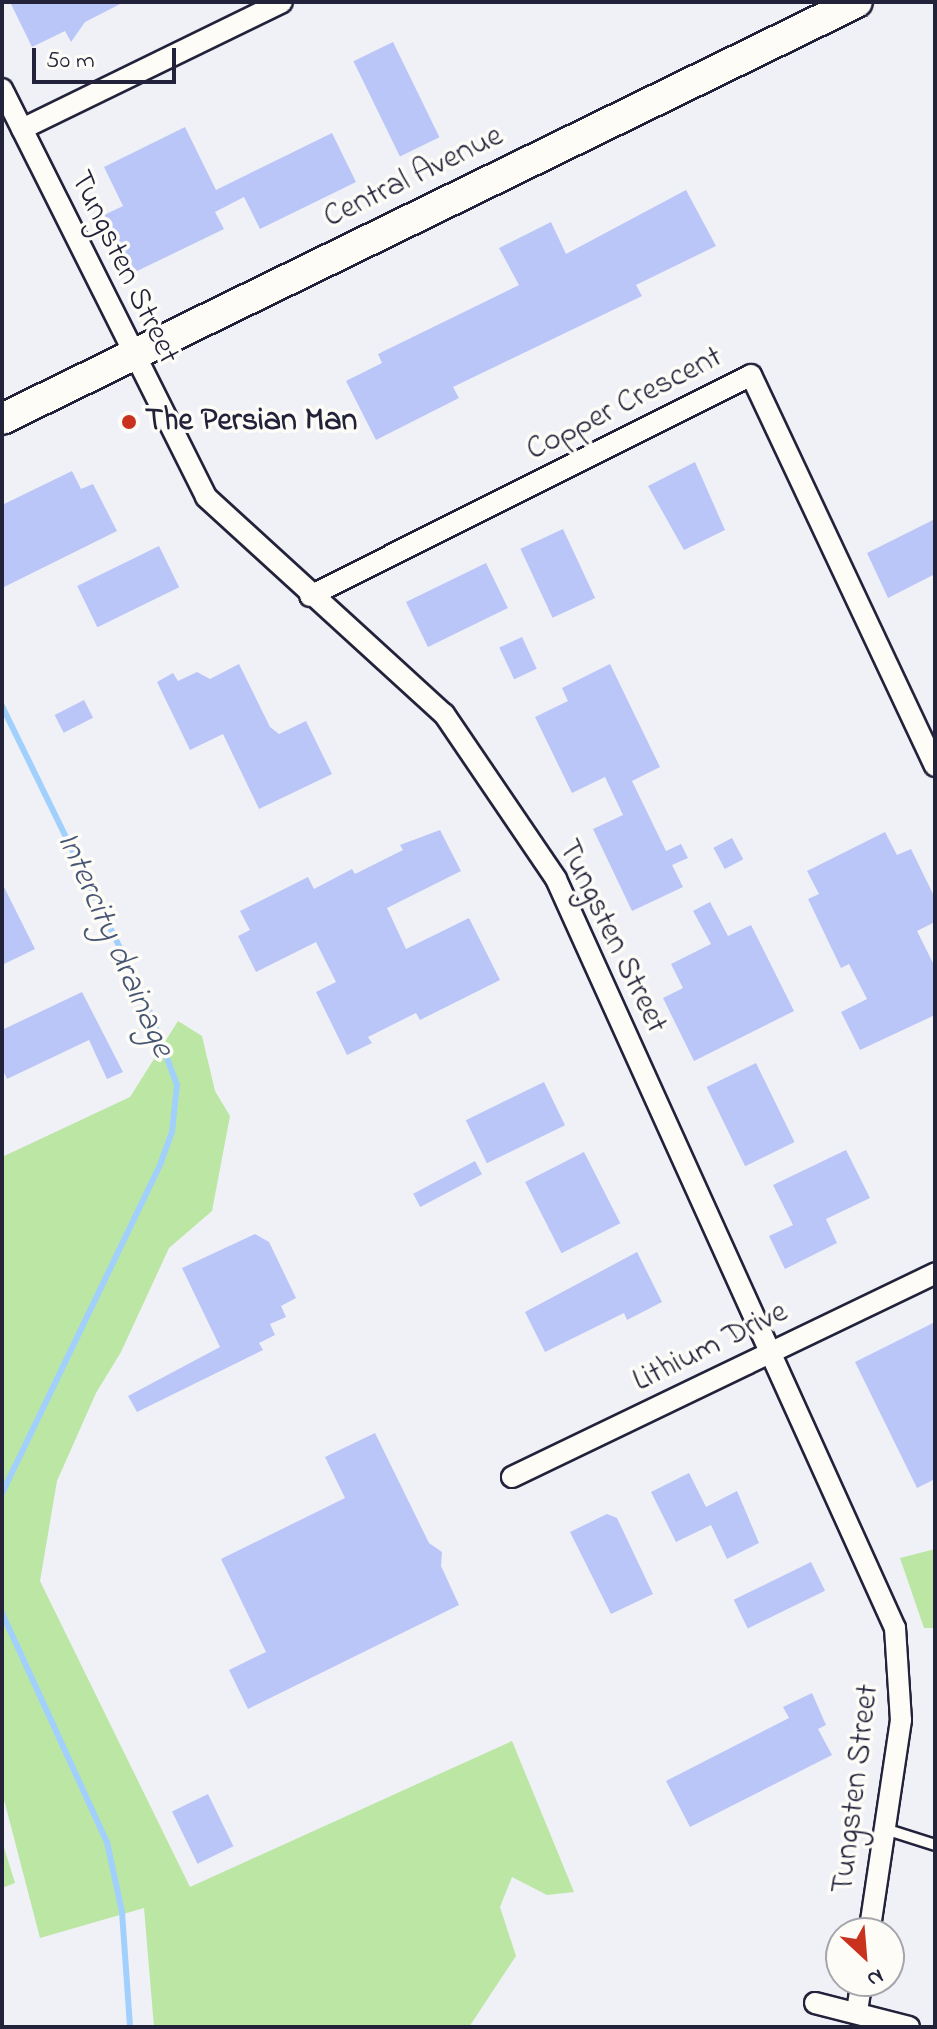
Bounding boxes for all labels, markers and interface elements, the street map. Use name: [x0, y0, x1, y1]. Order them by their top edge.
scale bar: [36, 32, 180, 82]
text: 50 m: [46, 44, 95, 79]
street label: Central Avenue: [318, 118, 510, 238]
street label: Tungsten Street: [60, 165, 186, 371]
street label: Copper Crescent: [521, 339, 729, 471]
place label: The Persian Man: [145, 403, 357, 441]
marker: The Persian Man: [120, 413, 138, 431]
water label: Intercity drainage: [46, 826, 182, 1064]
street label: Tungsten Street: [548, 834, 674, 1040]
street label: Lithium Drive: [627, 1294, 795, 1402]
street label: Tungsten Street: [825, 1682, 889, 1896]
north arrow: [825, 1917, 905, 1997]
text: N: [861, 1959, 888, 1994]

